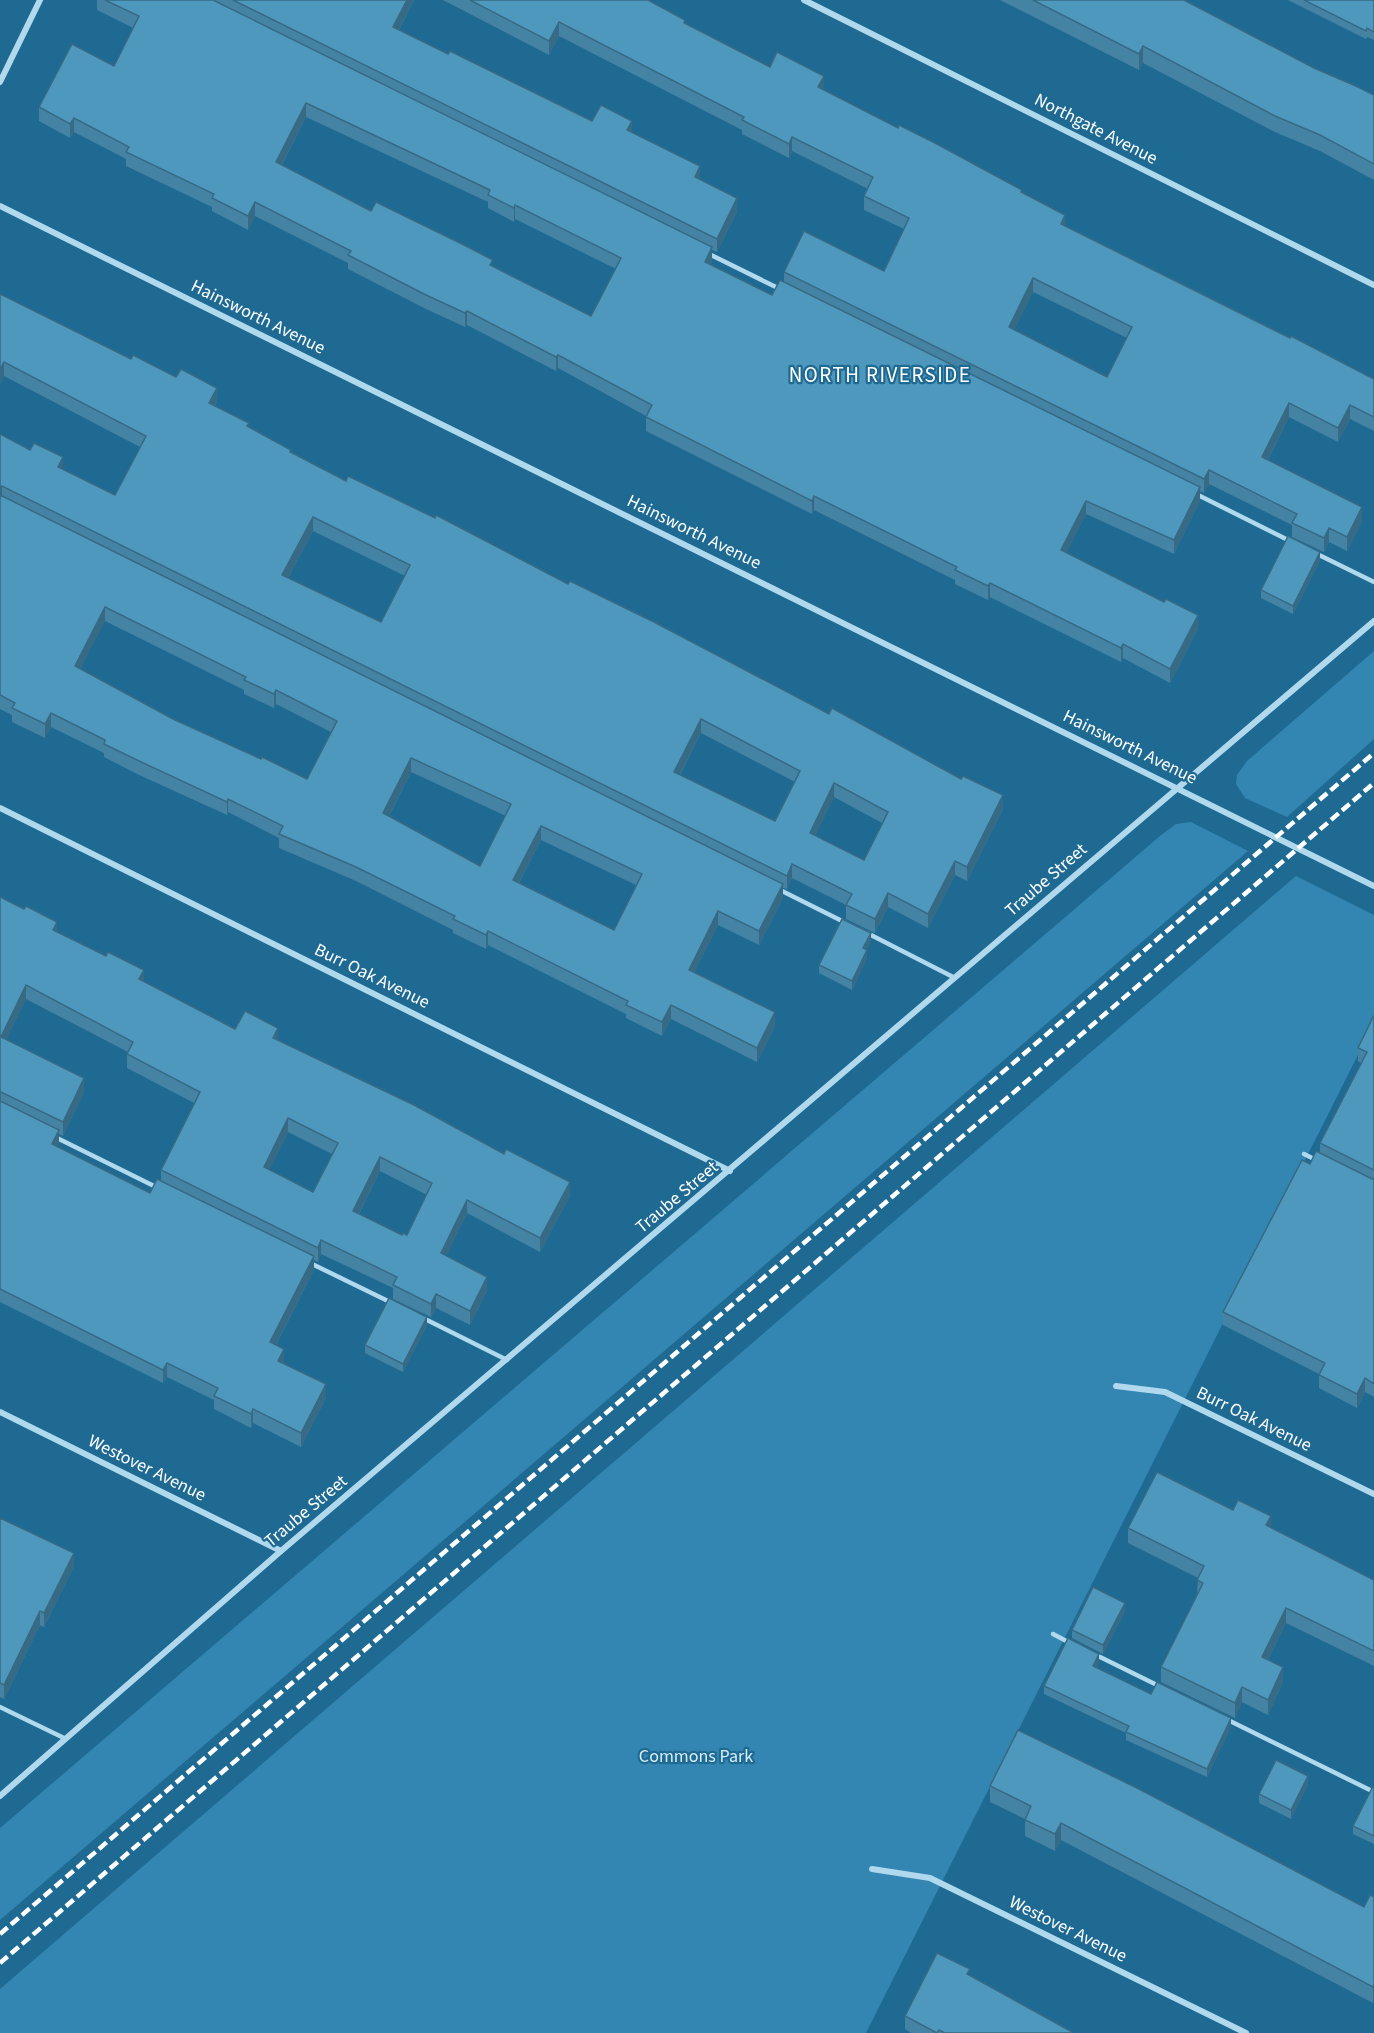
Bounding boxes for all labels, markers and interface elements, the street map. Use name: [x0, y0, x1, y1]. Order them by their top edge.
street label: Northgate Avenue: [1030, 87, 1162, 171]
street label: Hainsworth Avenue: [187, 274, 329, 360]
district label: NORTH RIVERSIDE: [789, 360, 971, 390]
street label: Hainsworth Avenue: [623, 489, 765, 575]
street label: Hainsworth Avenue: [1059, 704, 1201, 790]
street label: Traube Street: [1000, 837, 1092, 923]
street label: Burr Oak Avenue: [310, 937, 434, 1015]
street label: Traube Street: [630, 1155, 724, 1239]
street label: Burr Oak Avenue: [1192, 1380, 1316, 1458]
street label: Westover Avenue: [84, 1429, 210, 1507]
street label: Traube Street: [259, 1469, 353, 1553]
park label: Commons Park: [639, 1744, 753, 1769]
street label: Westover Avenue: [1005, 1890, 1131, 1968]

